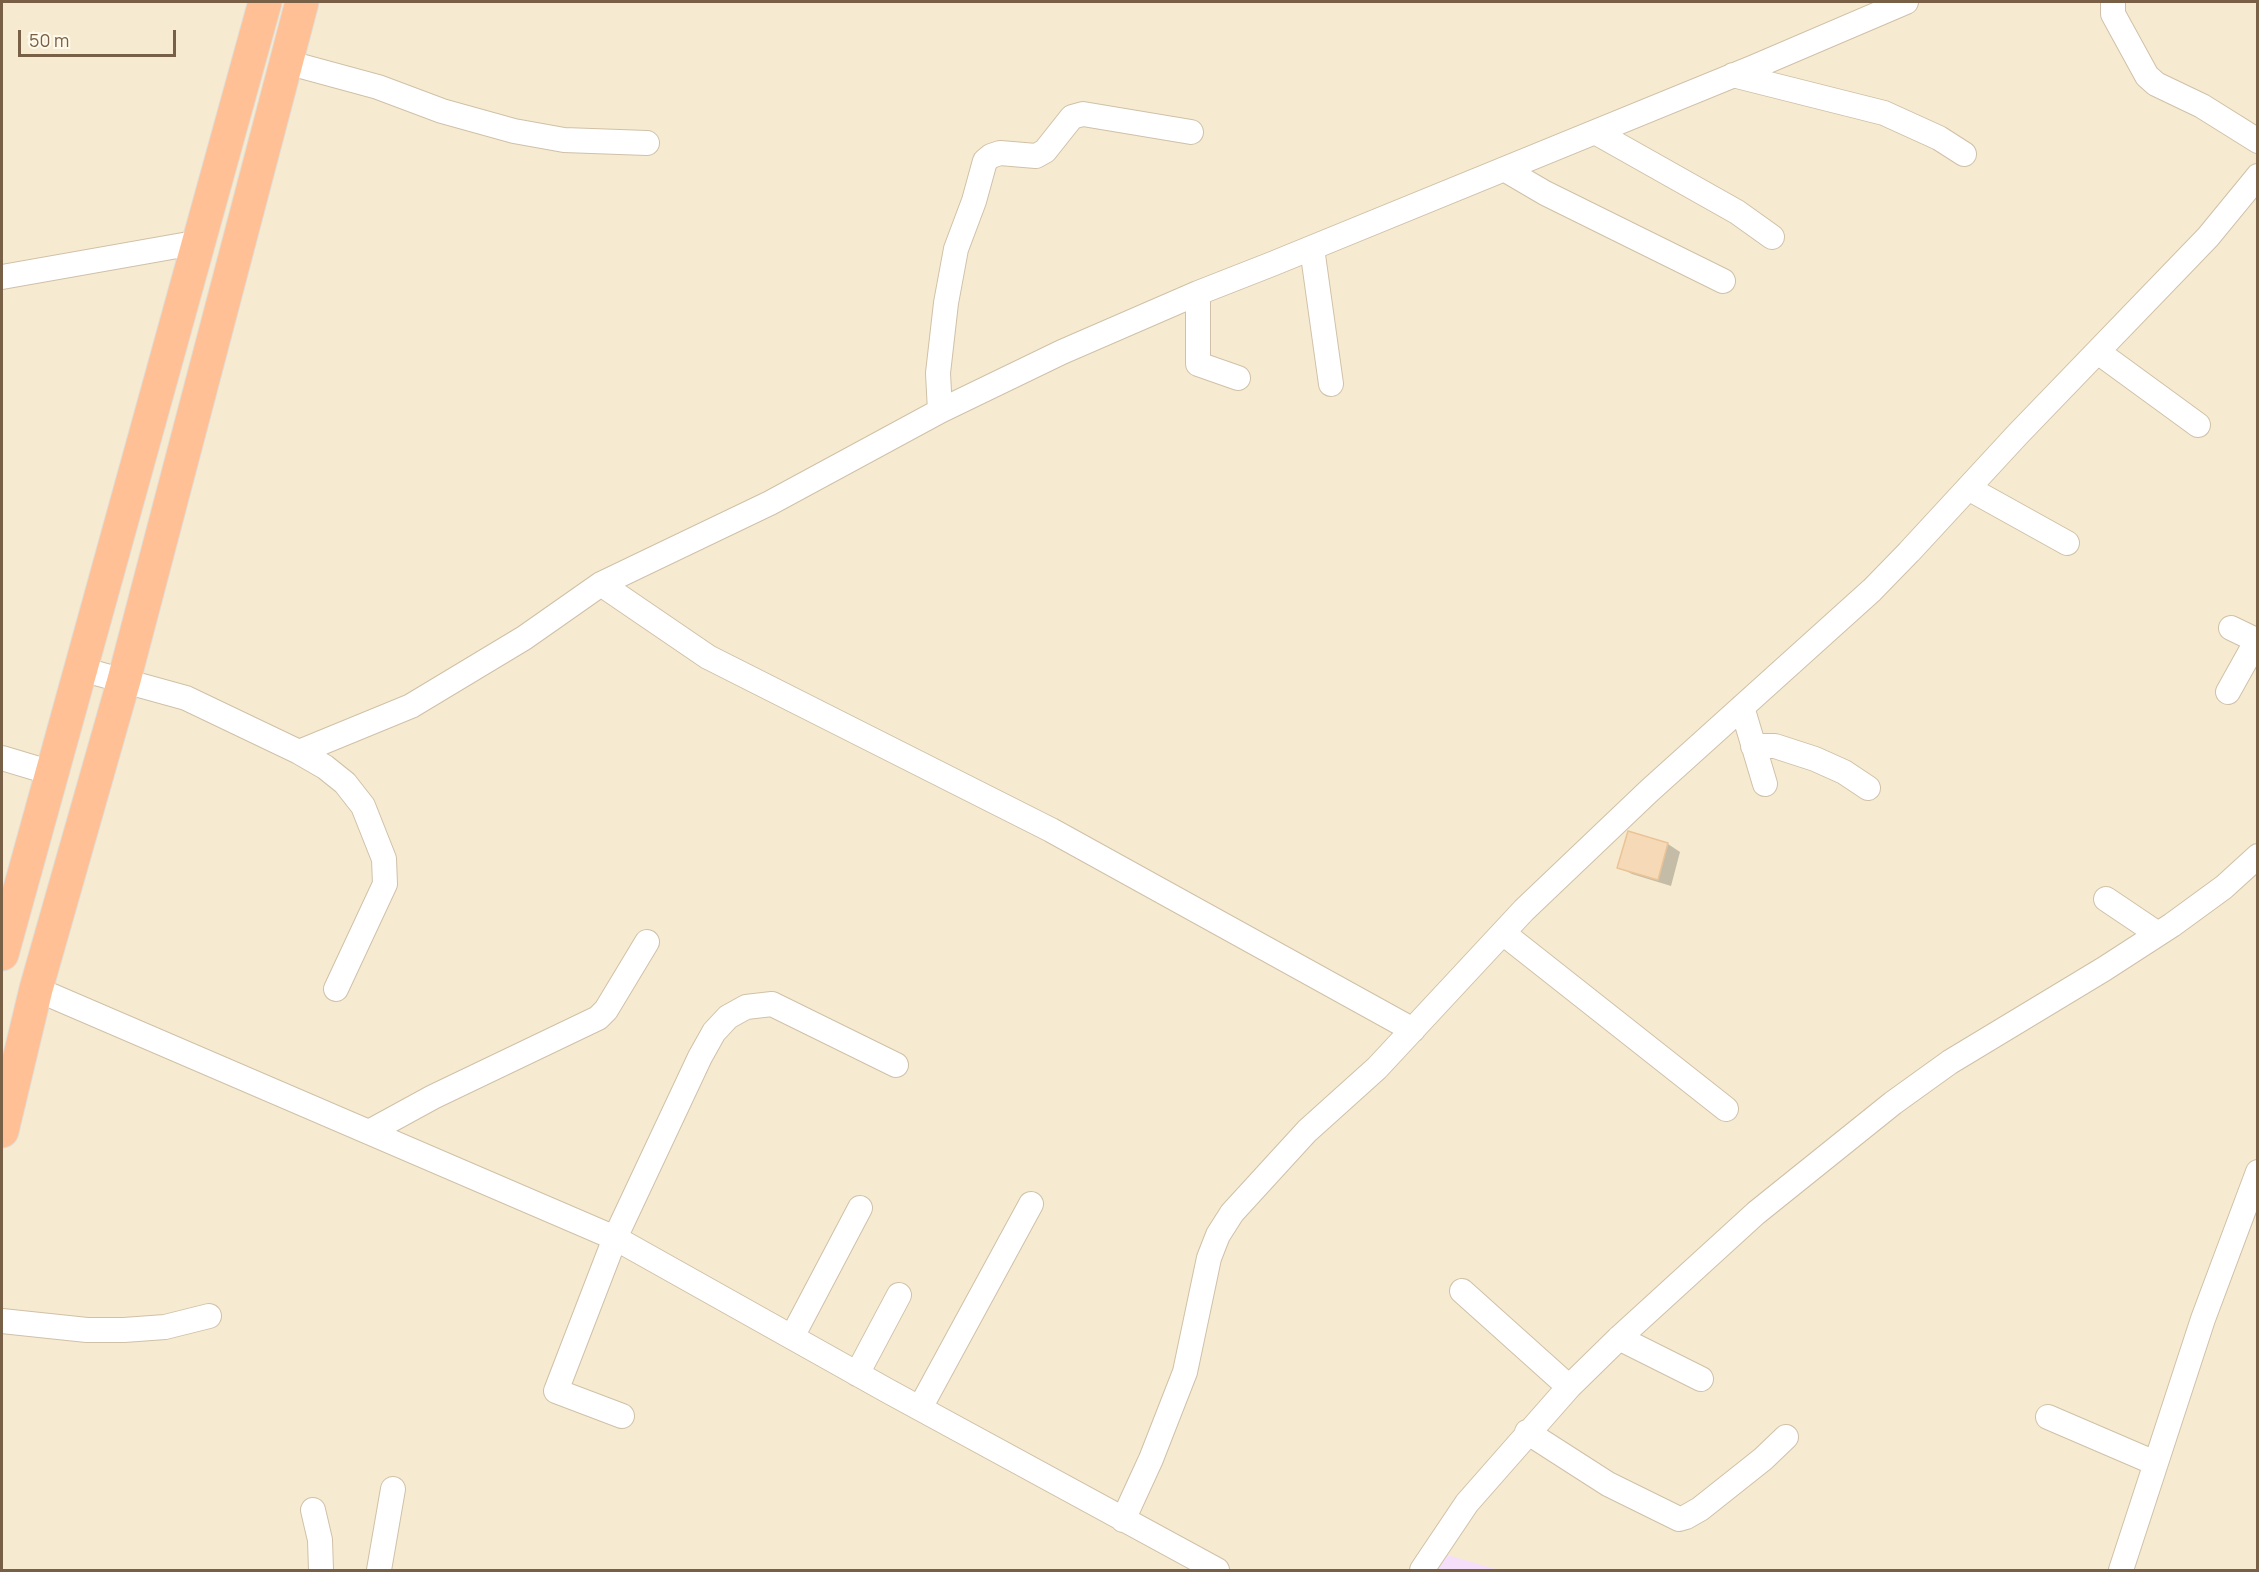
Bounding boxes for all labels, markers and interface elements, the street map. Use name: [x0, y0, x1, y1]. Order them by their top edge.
scale bar: [21, 18, 178, 56]
text: 50 m: [29, 28, 69, 52]

